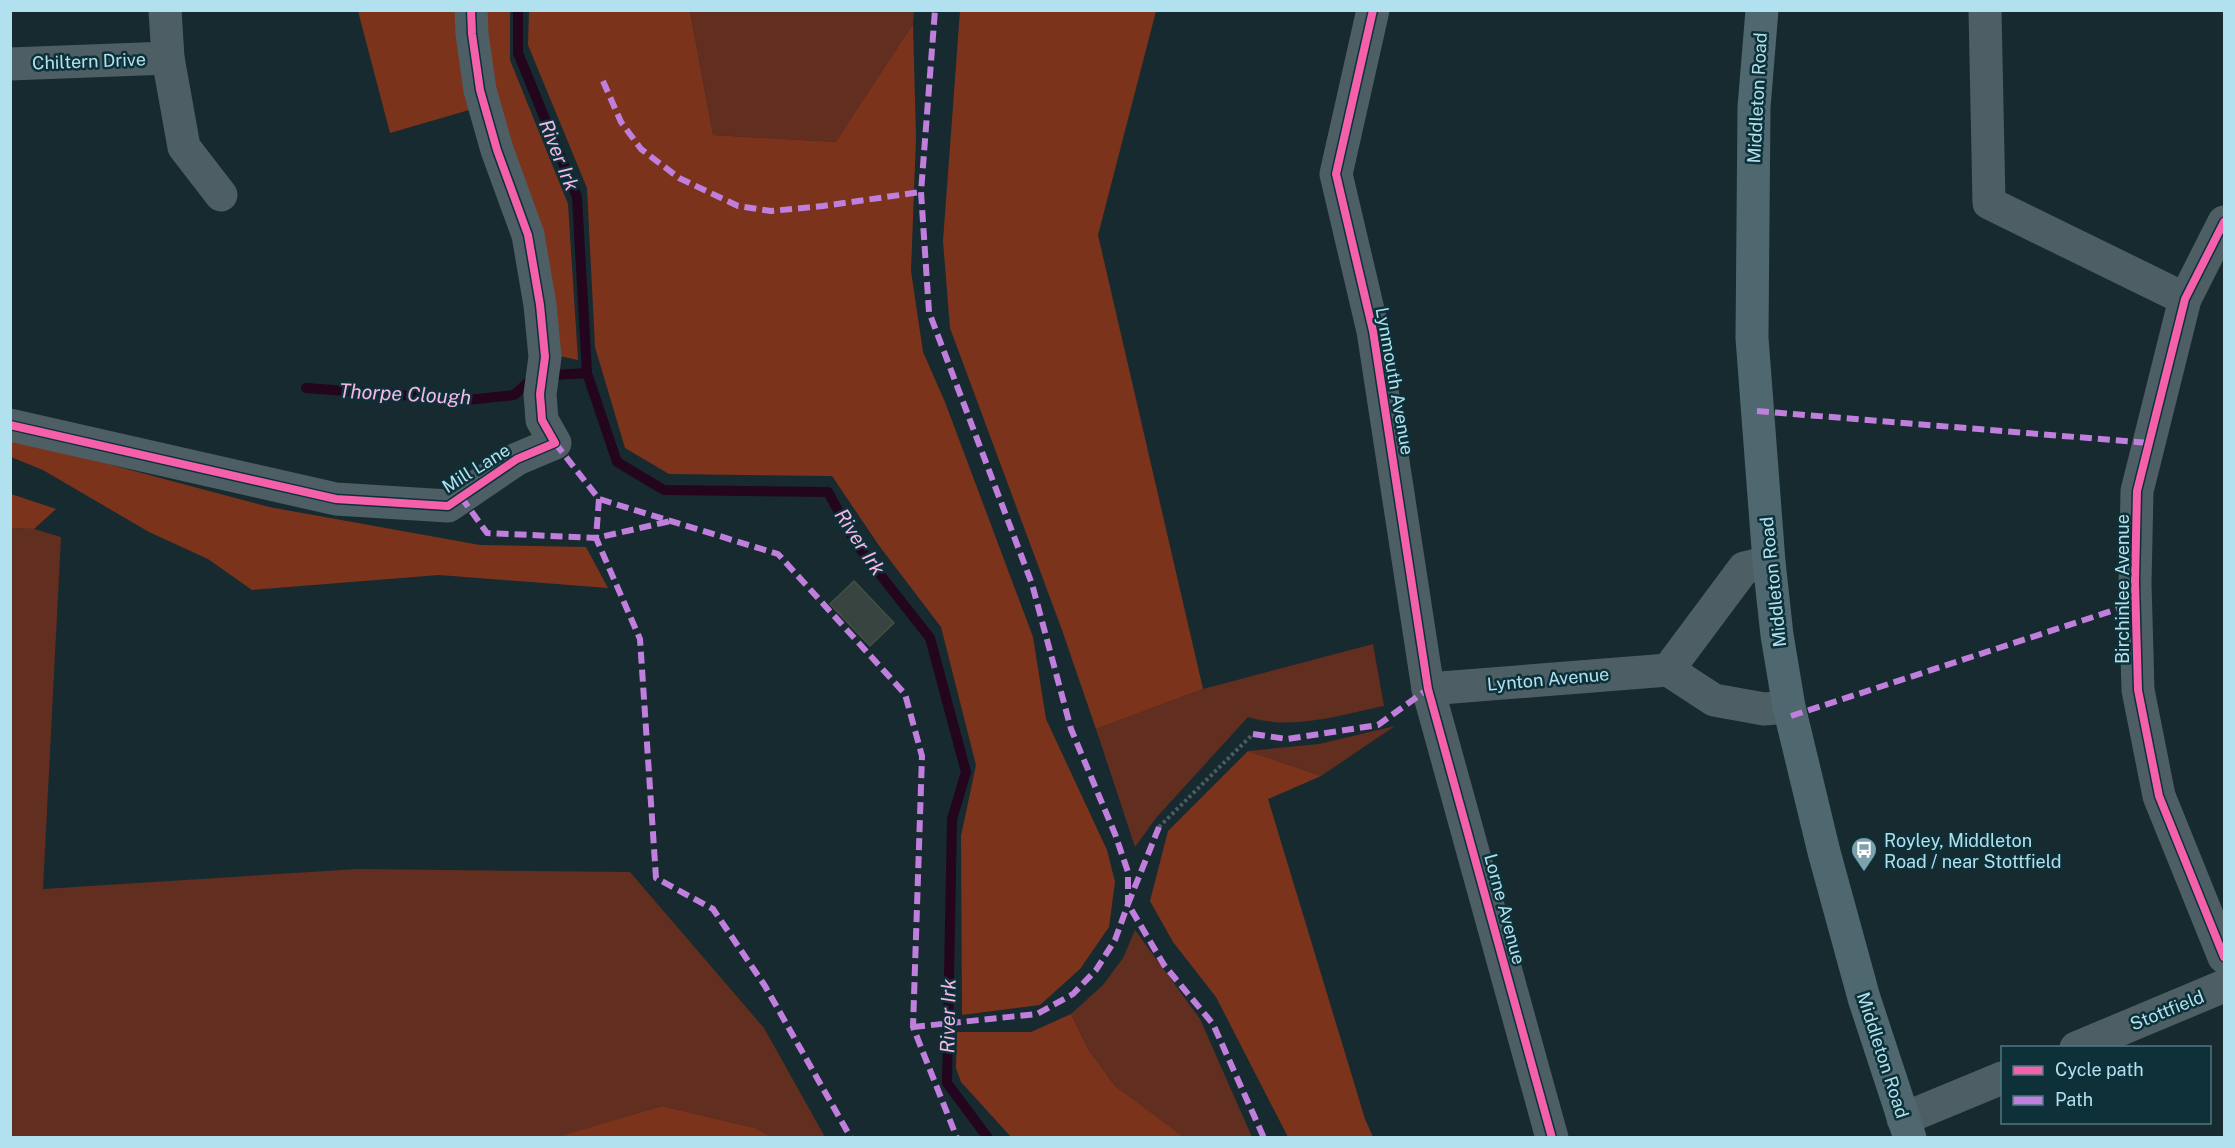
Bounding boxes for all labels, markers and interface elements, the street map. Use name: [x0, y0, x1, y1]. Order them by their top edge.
street label: Middleton Road: [1743, 32, 1771, 164]
street label: Chiltern Drive: [32, 49, 146, 73]
water label: River Irk: [534, 116, 584, 194]
street label: Lynmouth Avenue: [1372, 306, 1418, 456]
water label: Thorpe Clough: [338, 379, 472, 409]
street label: Mill Lane: [438, 439, 514, 497]
water label: River Irk: [830, 504, 890, 580]
street label: Birchinlee Avenue: [2112, 514, 2133, 664]
street label: Middleton Road: [1756, 516, 1790, 648]
street label: Lynton Avenue: [1486, 663, 1610, 695]
place label: Royley, Middleton Road / near Stottfield: [1884, 830, 2061, 872]
bus stop icon: Royley, Middleton Road / near Stottfield: [1849, 835, 1879, 873]
street label: Lorne Avenue: [1480, 851, 1530, 967]
water label: River Irk: [935, 978, 961, 1054]
street label: Stottfield: [2127, 986, 2207, 1034]
street label: Middleton Road: [1853, 989, 1913, 1121]
legend: [2001, 1046, 2211, 1124]
text: Cycle path: [2055, 1059, 2144, 1080]
text: Path: [2055, 1089, 2093, 1110]

